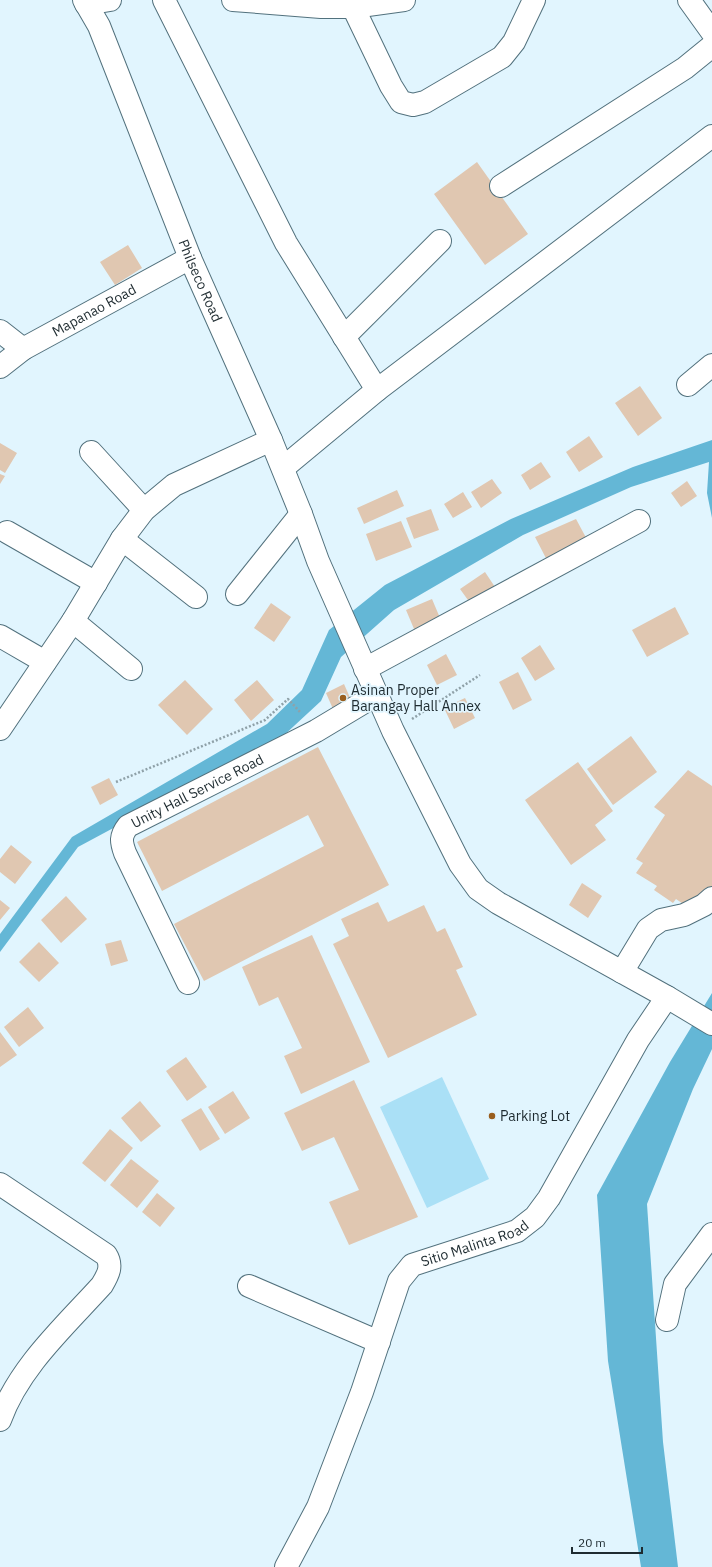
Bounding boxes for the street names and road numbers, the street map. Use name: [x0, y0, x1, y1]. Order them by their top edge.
street label: Philseco Road: [174, 237, 226, 325]
street label: Mapanao Road: [49, 280, 139, 341]
street label: Unity Hall Service Road: [128, 750, 267, 832]
street label: Sitio Malinta Road: [418, 1216, 532, 1271]

